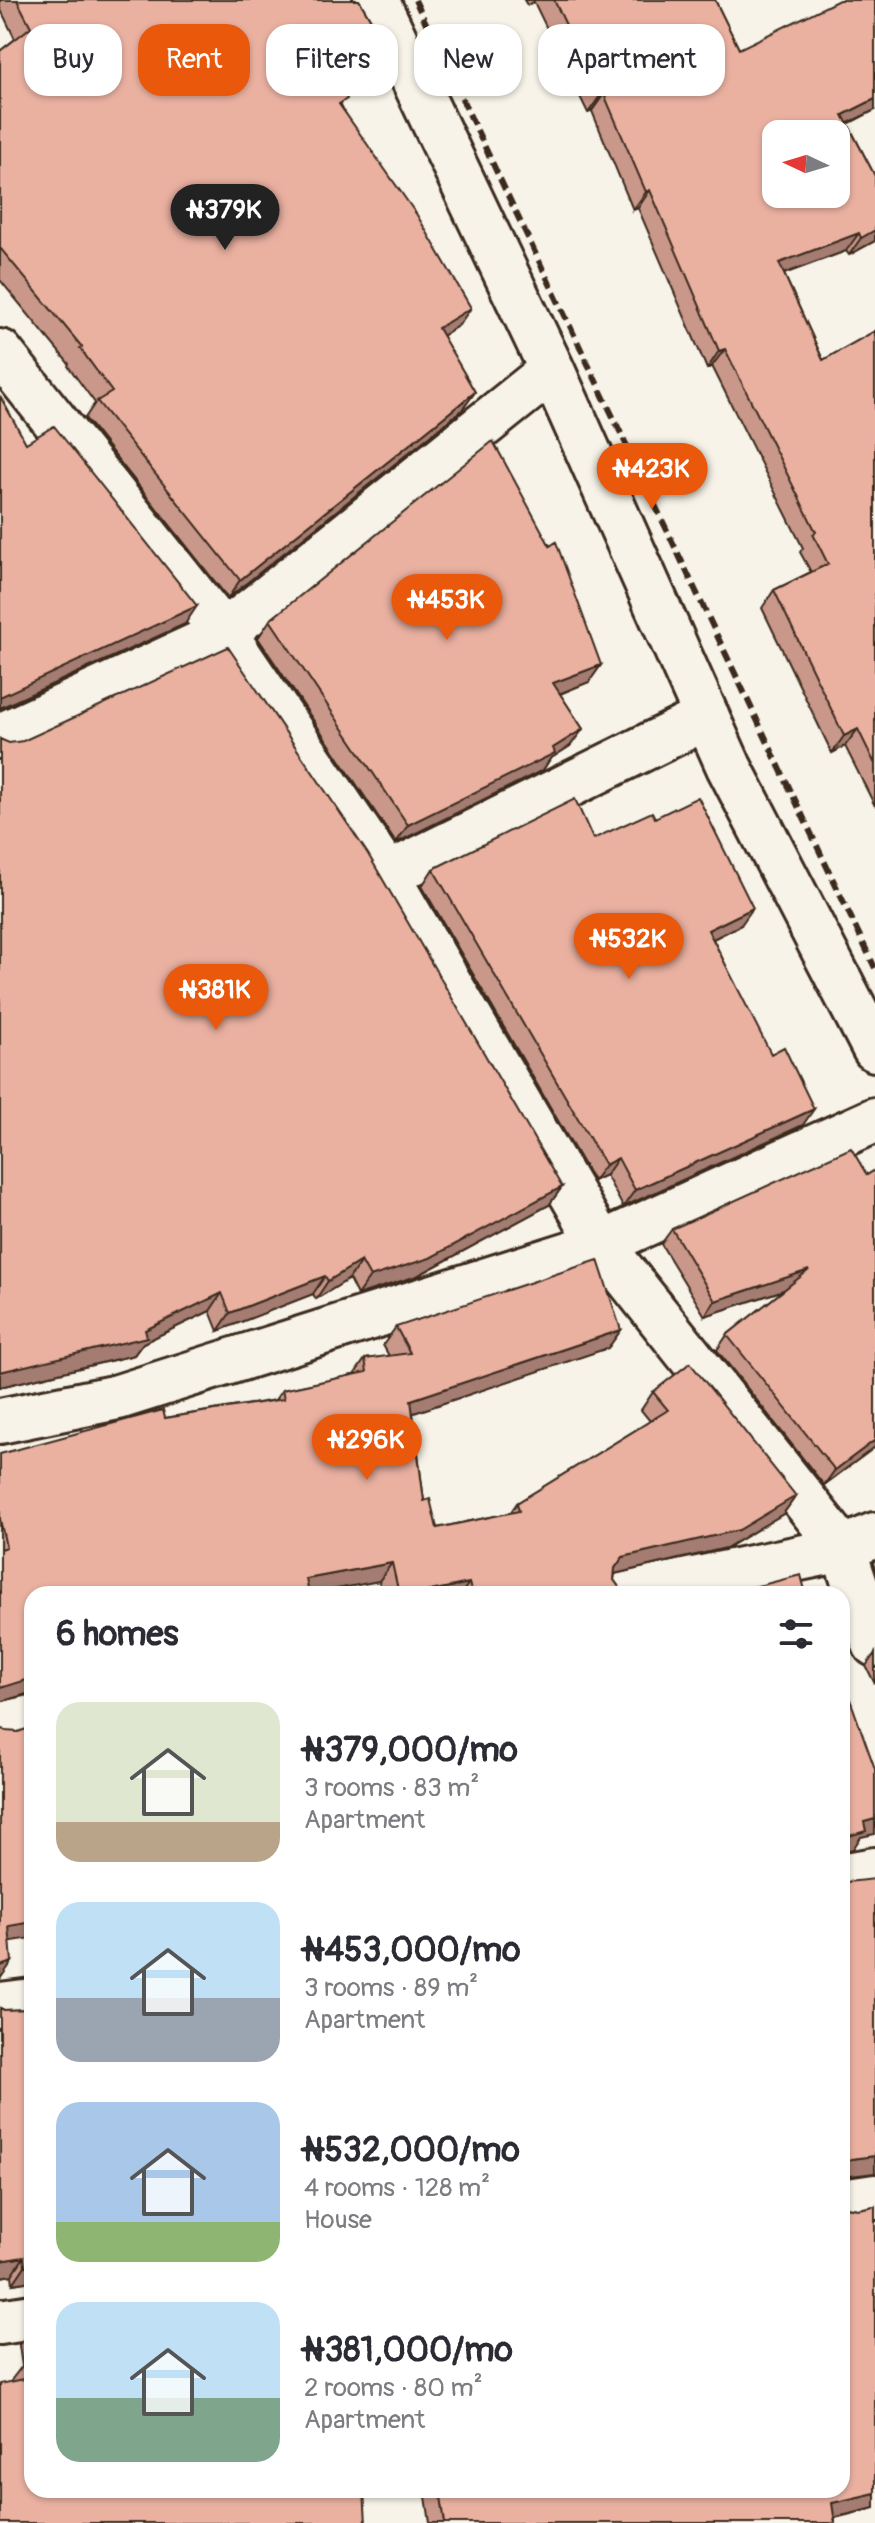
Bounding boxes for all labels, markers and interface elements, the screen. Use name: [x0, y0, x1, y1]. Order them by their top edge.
chip: Buy: [24, 24, 122, 96]
chip: Rent: [138, 24, 250, 96]
chip: Filters: [266, 24, 398, 96]
chip: New: [414, 24, 522, 96]
chip: Apartment: [538, 24, 725, 96]
north arrow: [762, 120, 850, 208]
map controls: [762, 120, 850, 208]
pin: ₦379K: [169, 184, 281, 252]
text: ₦379K: [189, 194, 261, 226]
pin: ₦423K: [596, 443, 708, 511]
text: ₦423K: [615, 453, 689, 485]
pin: ₦453K: [391, 574, 503, 642]
text: ₦453K: [410, 584, 484, 616]
pin: ₦532K: [573, 913, 685, 981]
text: ₦532K: [592, 923, 666, 955]
pin: ₦381K: [160, 964, 272, 1032]
text: ₦381K: [181, 974, 251, 1006]
pin: ₦296K: [311, 1414, 423, 1482]
text: ₦296K: [330, 1424, 404, 1456]
icon: filters: [774, 1612, 818, 1656]
text: 6 homes: [56, 1613, 179, 1656]
text: ₦379,000/mo: [304, 1729, 518, 1772]
icon: home: [120, 1734, 216, 1830]
text: 3 rooms · 83 m²: [304, 1772, 479, 1804]
text: Apartment: [304, 1804, 425, 1836]
text: ₦453,000/mo: [304, 1929, 520, 1972]
icon: home: [120, 1934, 216, 2030]
text: 3 rooms · 89 m²: [304, 1972, 478, 2004]
text: Apartment: [304, 2004, 425, 2036]
text: ₦532,000/mo: [304, 2129, 520, 2172]
icon: home: [120, 2134, 216, 2230]
text: 4 rooms · 128 m²: [304, 2172, 490, 2204]
text: House: [304, 2204, 372, 2236]
text: ₦381,000/mo: [304, 2329, 513, 2372]
icon: home: [120, 2334, 216, 2430]
text: 2 rooms · 80 m²: [304, 2372, 483, 2404]
text: Apartment: [304, 2404, 425, 2436]

